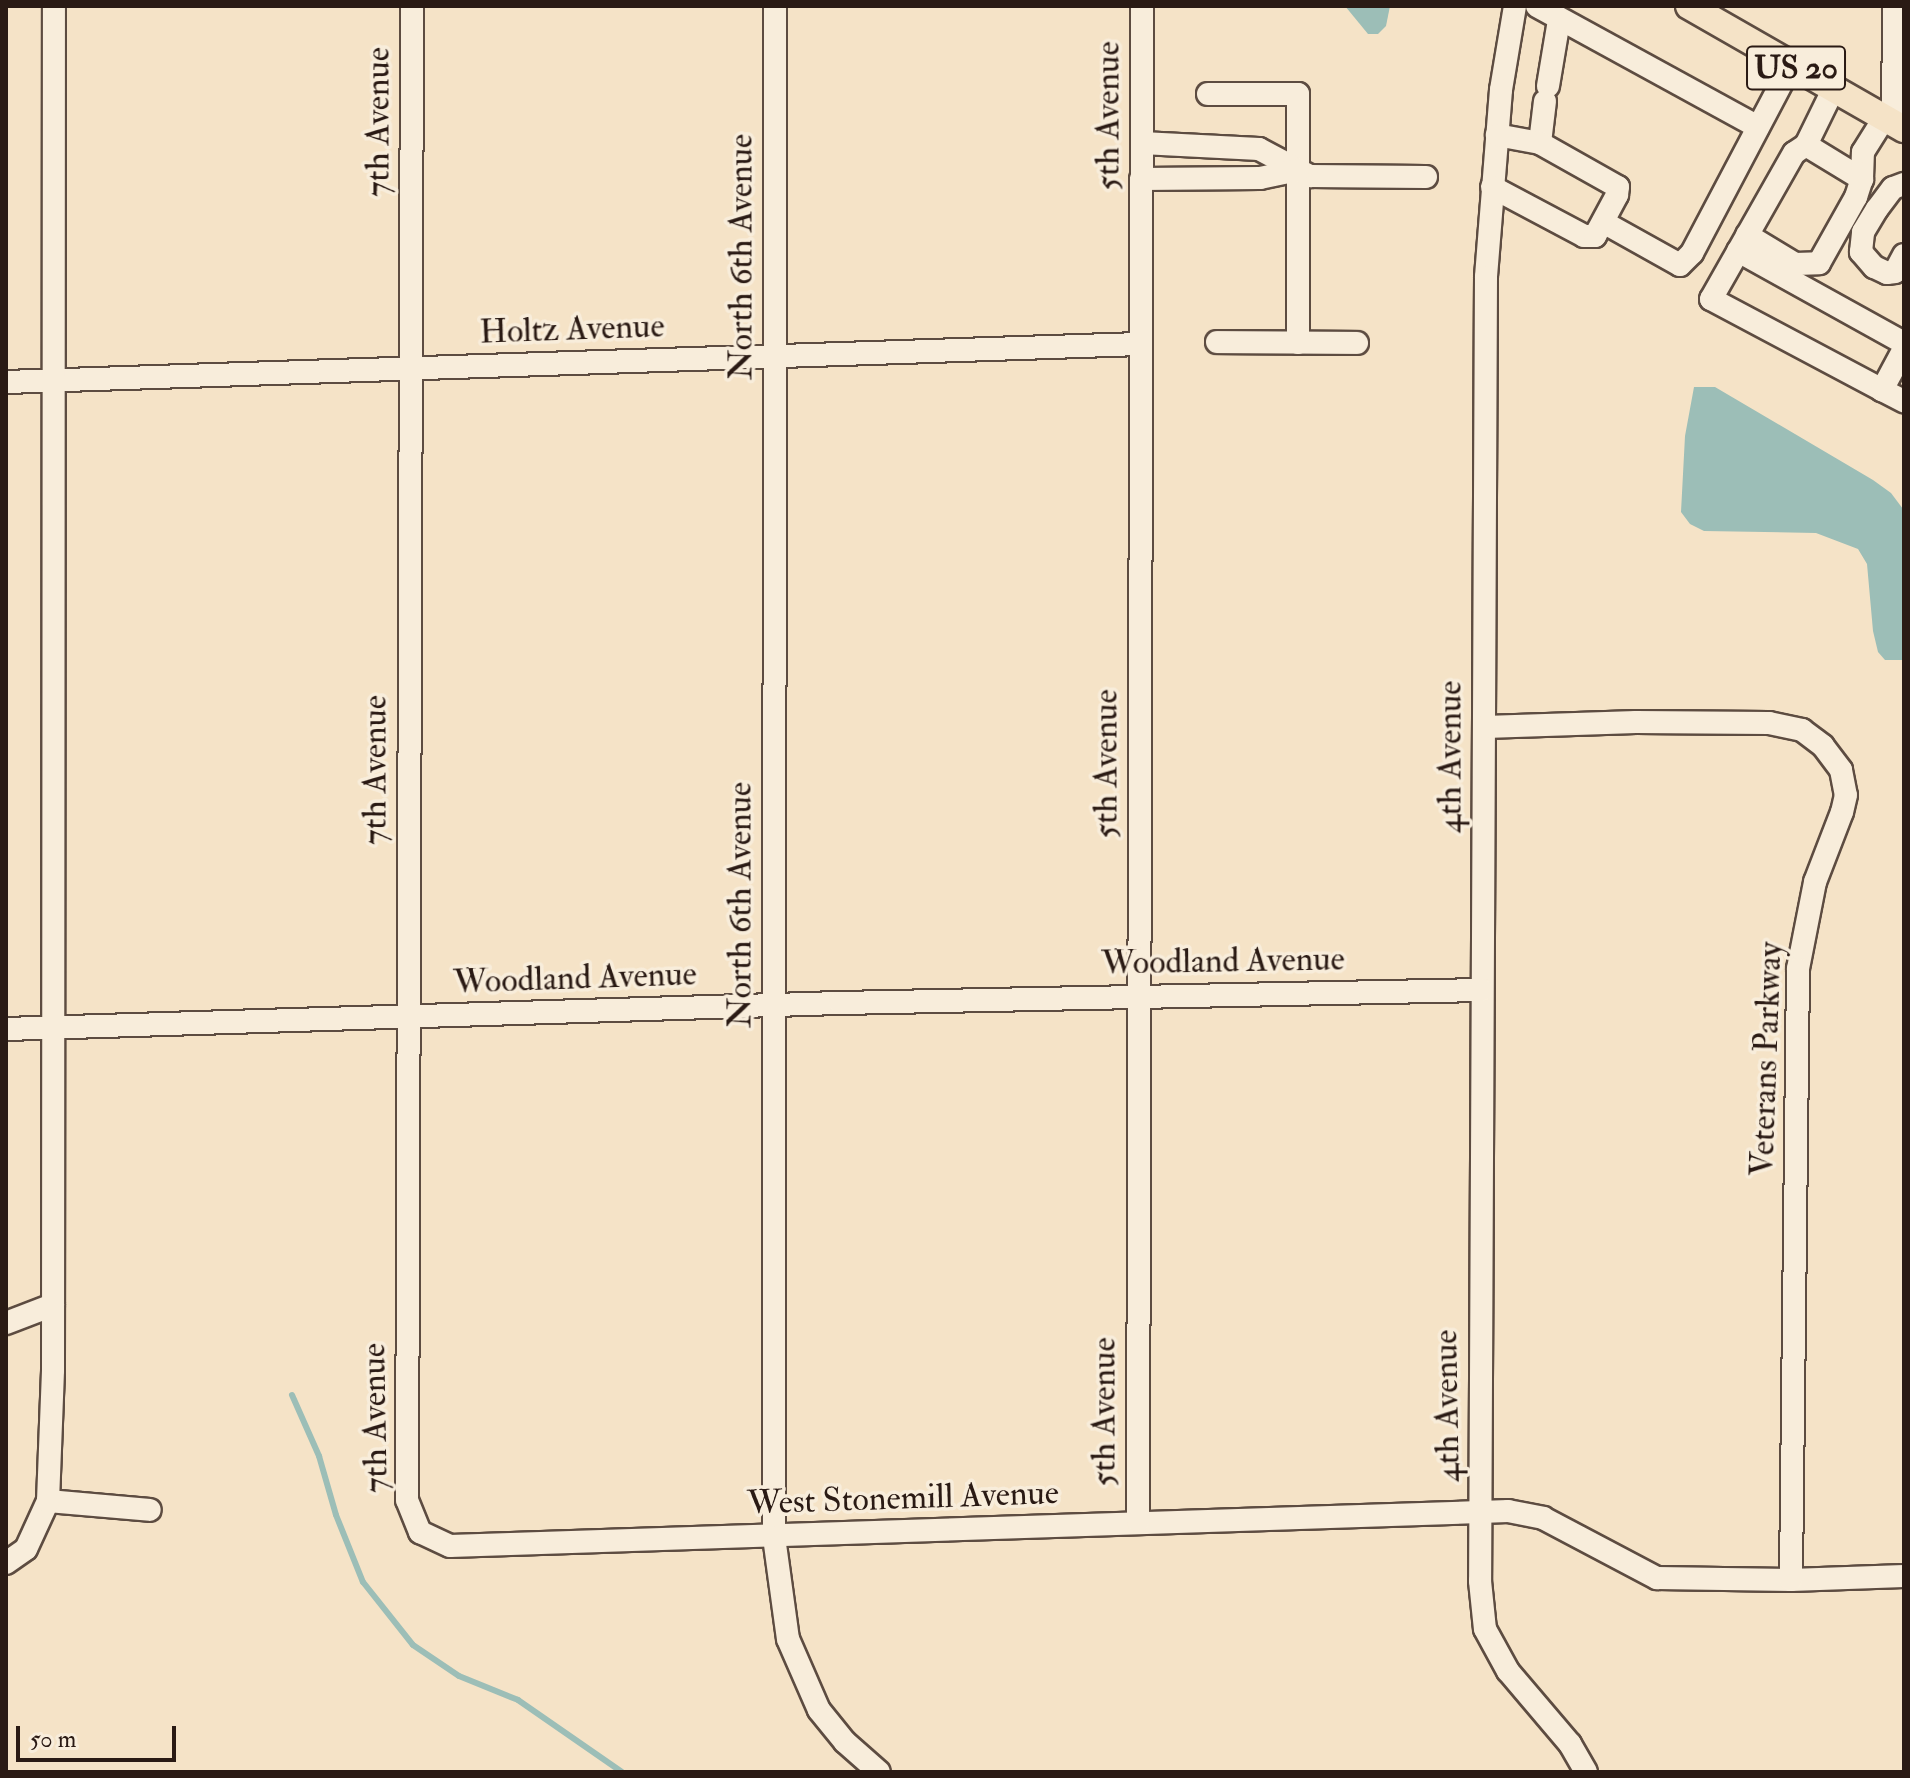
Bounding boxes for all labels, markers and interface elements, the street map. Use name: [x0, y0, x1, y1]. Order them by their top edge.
road number: US 20: [1746, 40, 1846, 96]
street label: 5th Avenue: [1088, 41, 1128, 191]
street label: 7th Avenue: [358, 47, 398, 197]
street label: North 6th Avenue: [721, 134, 761, 380]
street label: Holtz Avenue: [479, 305, 665, 353]
street label: 4th Avenue: [1430, 681, 1470, 833]
street label: 5th Avenue: [1086, 689, 1126, 839]
street label: 7th Avenue: [355, 695, 395, 845]
street label: North 6th Avenue: [720, 782, 760, 1028]
street label: Woodland Avenue: [1101, 938, 1345, 984]
street label: Veterans Parkway: [1742, 941, 1790, 1177]
street label: Woodland Avenue: [453, 953, 697, 1003]
street label: 4th Avenue: [1425, 1329, 1469, 1483]
street label: 5th Avenue: [1084, 1337, 1124, 1487]
street label: 7th Avenue: [353, 1343, 397, 1493]
street label: West Stonemill Avenue: [746, 1472, 1060, 1524]
scale bar: [20, 1710, 180, 1760]
text: 50 m: [30, 1724, 76, 1755]

